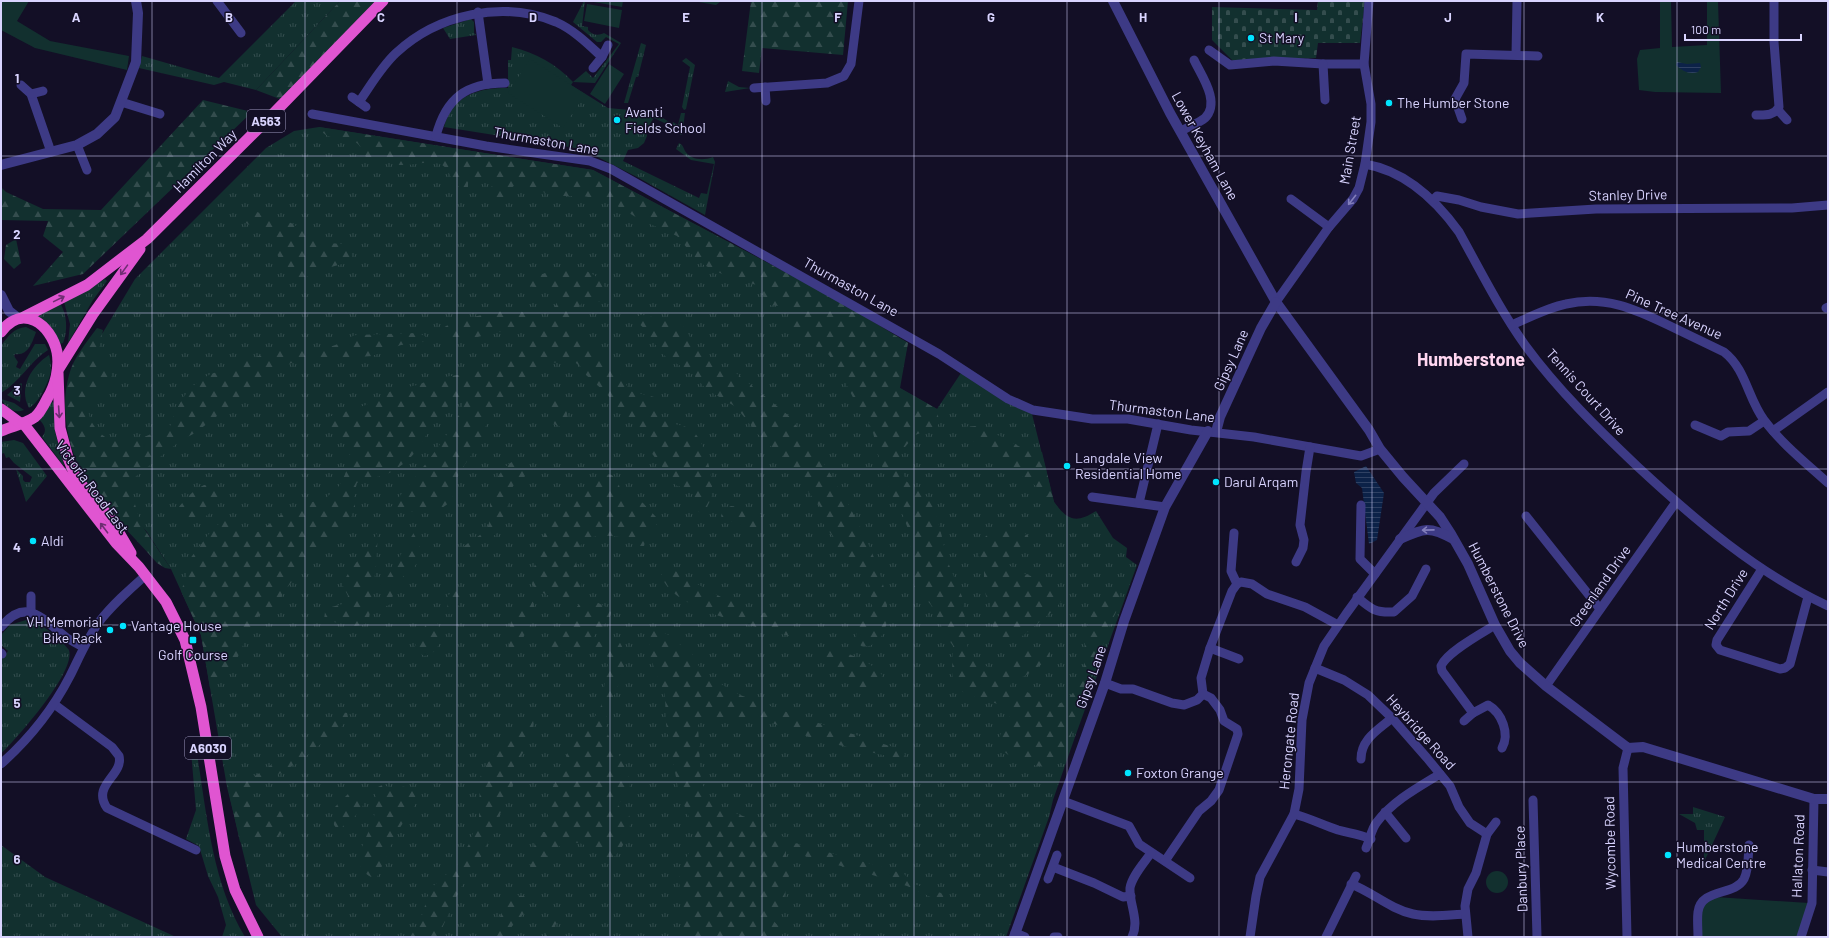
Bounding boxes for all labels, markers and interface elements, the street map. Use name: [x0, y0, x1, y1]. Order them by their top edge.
text: A: [72, 9, 81, 25]
text: B: [225, 9, 233, 25]
text: C: [377, 9, 385, 25]
text: D: [529, 9, 537, 25]
text: E: [682, 9, 690, 25]
text: F: [834, 9, 842, 25]
text: G: [987, 9, 995, 25]
text: H: [1139, 9, 1147, 25]
text: I: [1294, 9, 1298, 25]
text: J: [1444, 9, 1452, 25]
text: K: [1596, 9, 1604, 25]
scale bar: [1685, 16, 1801, 42]
text: 100 m: [1691, 22, 1721, 36]
place label: St Mary: [1259, 29, 1305, 46]
marker: St Mary: [1246, 33, 1256, 43]
text: 1: [15, 70, 19, 86]
street label: Lower Keyham Lane: [1169, 88, 1242, 203]
place label: The Humber Stone: [1397, 94, 1509, 111]
marker: The Humber Stone: [1384, 98, 1394, 108]
place label: Avanti Fields School: [625, 103, 706, 136]
road number: A563: [247, 110, 285, 132]
street label: Main Street: [1335, 114, 1364, 186]
marker: Avanti Fields School: [612, 115, 622, 125]
street label: Thurmaston Lane: [492, 123, 600, 158]
street label: Hamilton Way: [169, 125, 240, 196]
street label: Stanley Drive: [1588, 185, 1668, 204]
one-way arrow: [1347, 195, 1356, 206]
text: 2: [13, 226, 21, 242]
street label: Thurmaston Lane: [801, 253, 902, 320]
one-way arrow: [120, 265, 129, 276]
street label: Pine Tree Avenue: [1623, 285, 1725, 342]
one-way arrow: [52, 294, 64, 302]
street label: Gipsy Lane: [1209, 326, 1252, 393]
street label: Tennis Court Drive: [1543, 345, 1630, 438]
district label: Humberstone: [1417, 348, 1525, 370]
text: 3: [13, 382, 21, 398]
street label: Thurmaston Lane: [1108, 396, 1216, 425]
one-way arrow: [56, 405, 63, 418]
street label: Victoria Road East: [52, 437, 133, 536]
place label: Langdale View Residential Home: [1075, 449, 1181, 482]
marker: Langdale View Residential Home: [1062, 461, 1072, 471]
place label: Darul Arqam: [1224, 473, 1298, 490]
marker: Darul Arqam: [1211, 477, 1221, 487]
one-way arrow: [100, 523, 108, 534]
one-way arrow: [1422, 527, 1435, 534]
place label: Aldi: [41, 532, 64, 549]
marker: Aldi: [28, 536, 38, 546]
text: 4: [13, 539, 21, 555]
street label: Humberstone Drive: [1465, 539, 1533, 651]
street label: Greenland Drive: [1565, 542, 1634, 630]
street label: North Drive: [1700, 565, 1751, 633]
place label: VH Memorial Bike Rack: [26, 613, 102, 646]
place label: Vantage House: [131, 617, 222, 634]
marker: Vantage House: [118, 621, 128, 631]
marker: VH Memorial Bike Rack: [105, 625, 115, 635]
marker: Golf Course: [188, 635, 198, 645]
street label: Gipsy Lane: [1072, 643, 1109, 711]
place label: Golf Course: [158, 646, 228, 663]
street label: Heybridge Road: [1383, 690, 1460, 773]
street label: Herongate Road: [1275, 692, 1302, 790]
text: 5: [13, 695, 21, 711]
road number: A6030: [185, 737, 231, 759]
place label: Foxton Grange: [1136, 764, 1224, 781]
marker: Foxton Grange: [1123, 768, 1133, 778]
street label: Wycombe Road: [1600, 796, 1619, 890]
street label: Hallaton Road: [1788, 814, 1807, 898]
street label: Danbury Place: [1510, 825, 1531, 913]
place label: Humberstone Medical Centre: [1676, 838, 1766, 871]
marker: Humberstone Medical Centre: [1663, 850, 1673, 860]
text: 6: [14, 851, 21, 867]

